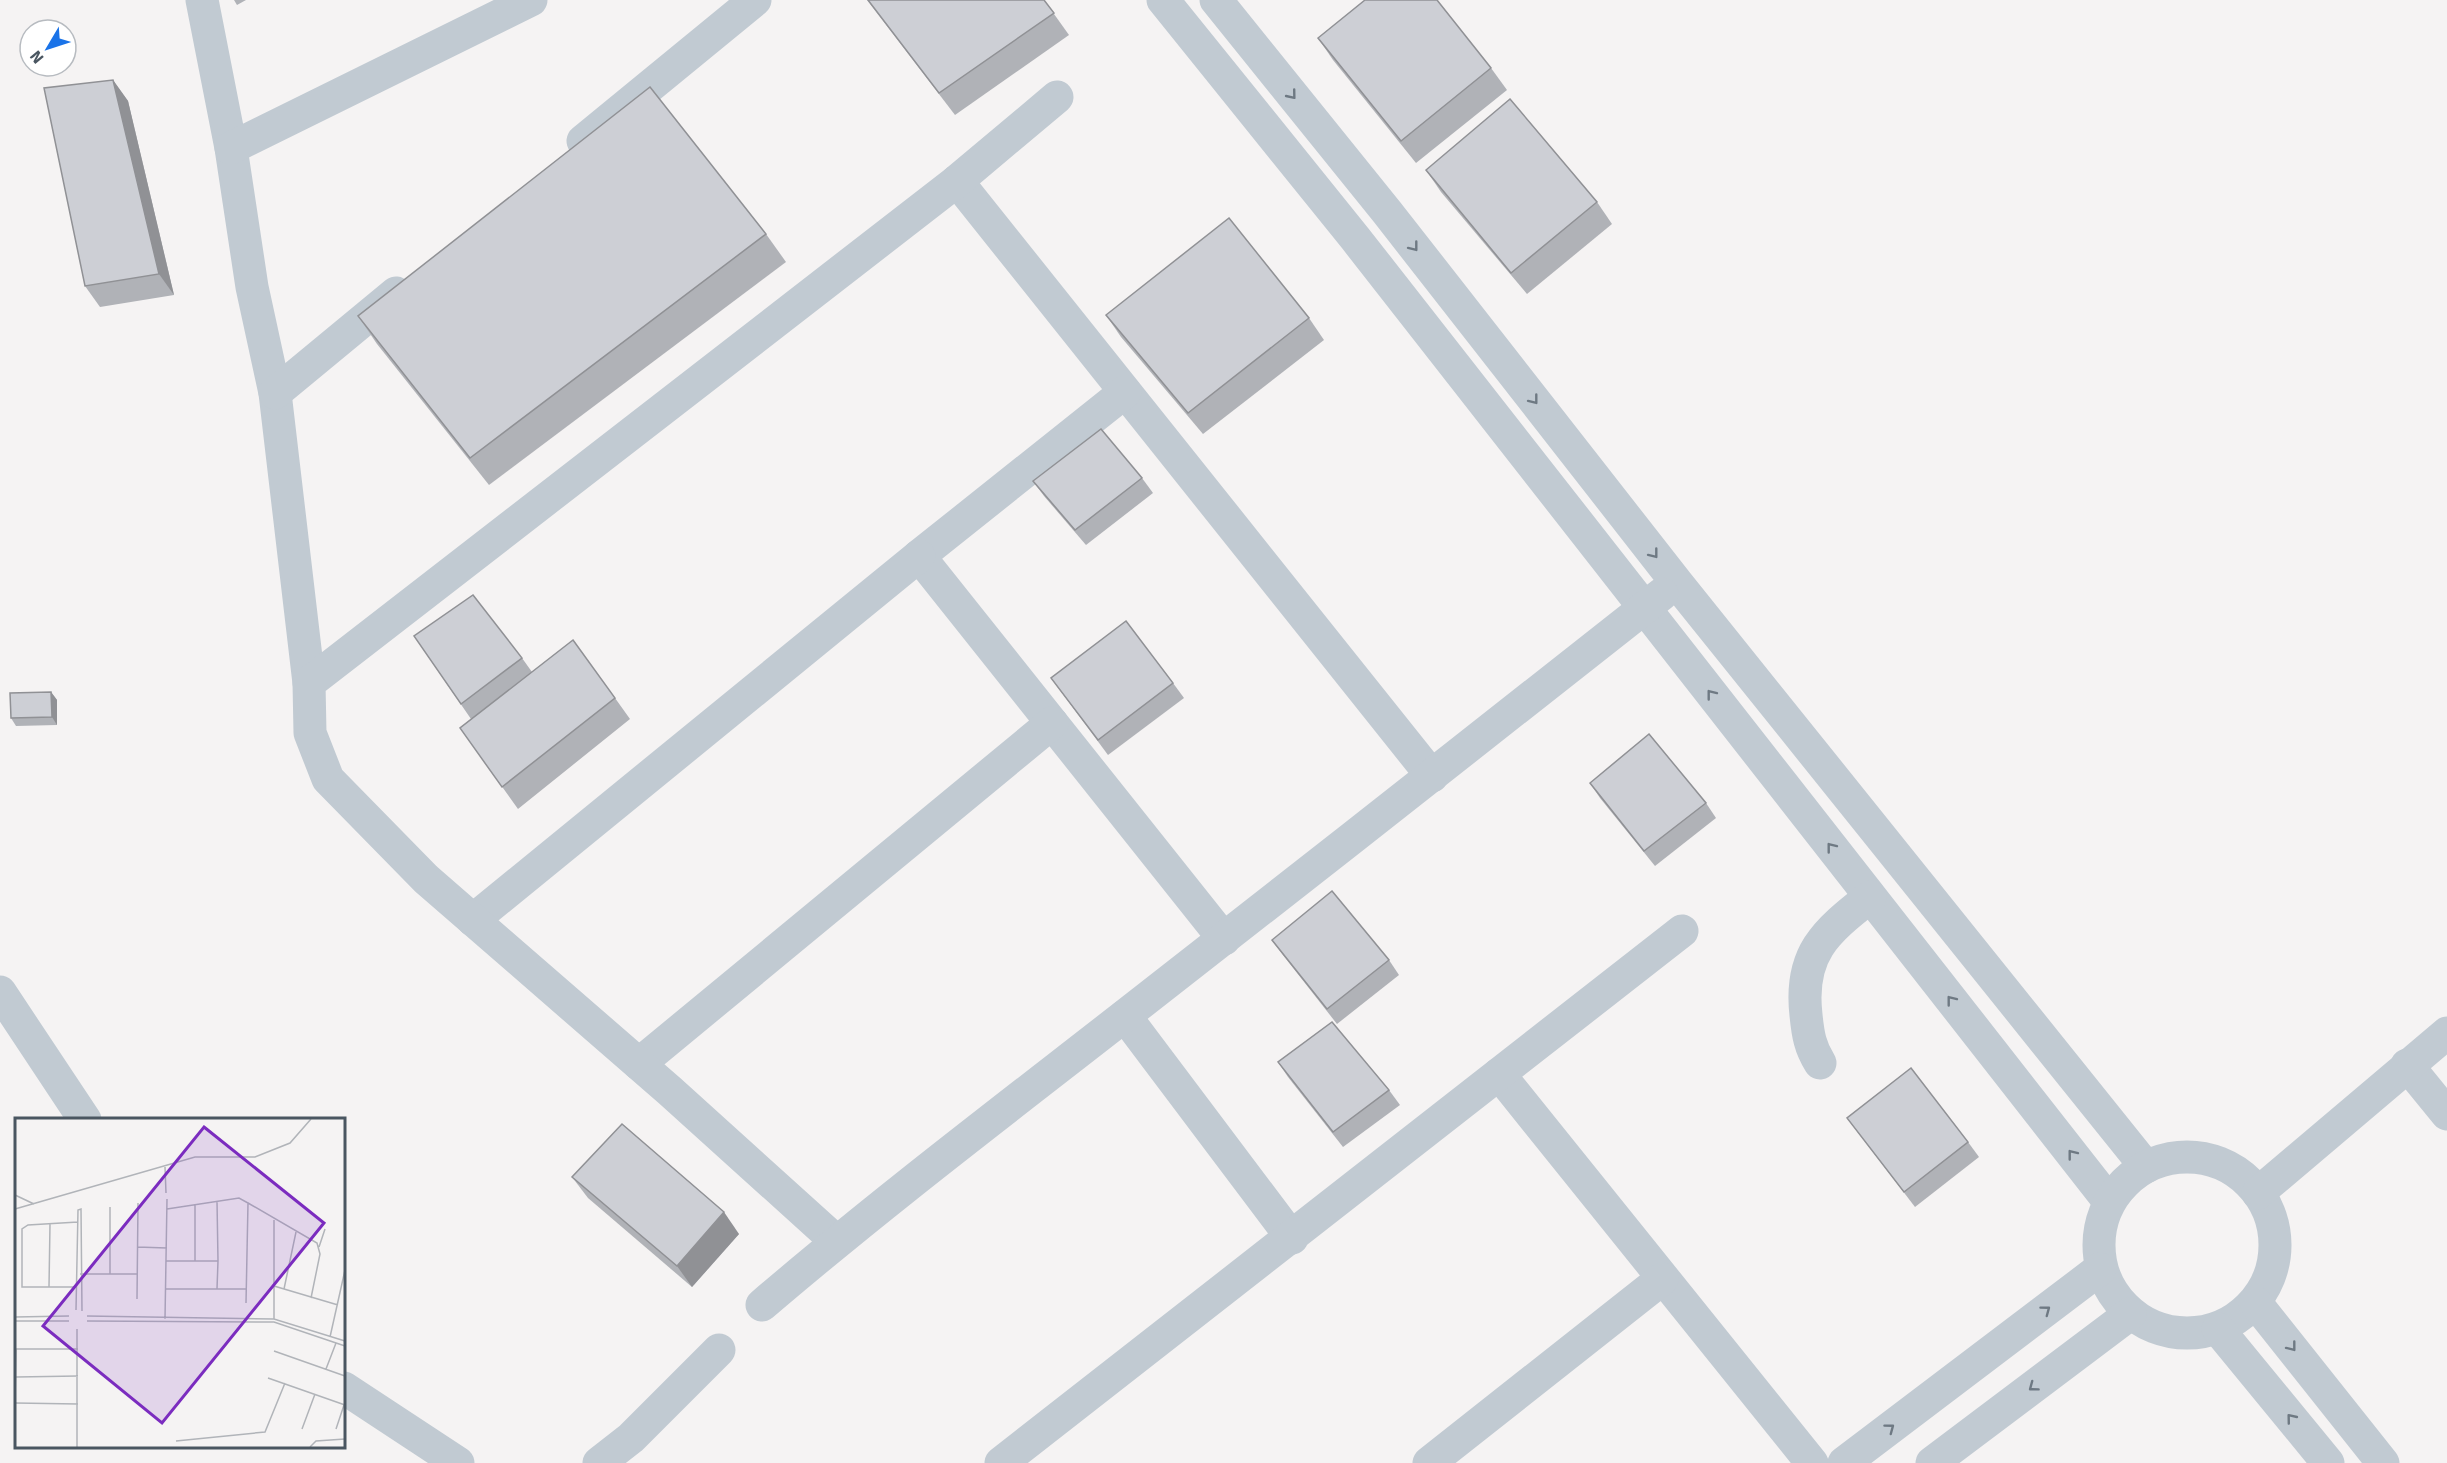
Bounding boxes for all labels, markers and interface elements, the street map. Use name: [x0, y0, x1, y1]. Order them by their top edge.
north arrow: [18, 18, 78, 78]
text: N: [26, 46, 48, 67]
one-way arrow: [1285, 88, 1296, 99]
one-way arrow: [1407, 240, 1418, 251]
one-way arrow: [1527, 394, 1538, 405]
one-way arrow: [1647, 547, 1658, 558]
one-way arrow: [1707, 689, 1718, 700]
one-way arrow: [1828, 843, 1839, 854]
one-way arrow: [1948, 996, 1959, 1007]
inset map: [15, 1118, 345, 1448]
one-way arrow: [2068, 1150, 2079, 1161]
one-way arrow: [2039, 1306, 2050, 1317]
one-way arrow: [2284, 1341, 2295, 1352]
one-way arrow: [2029, 1380, 2040, 1391]
one-way arrow: [2287, 1414, 2298, 1425]
one-way arrow: [1884, 1424, 1895, 1435]

